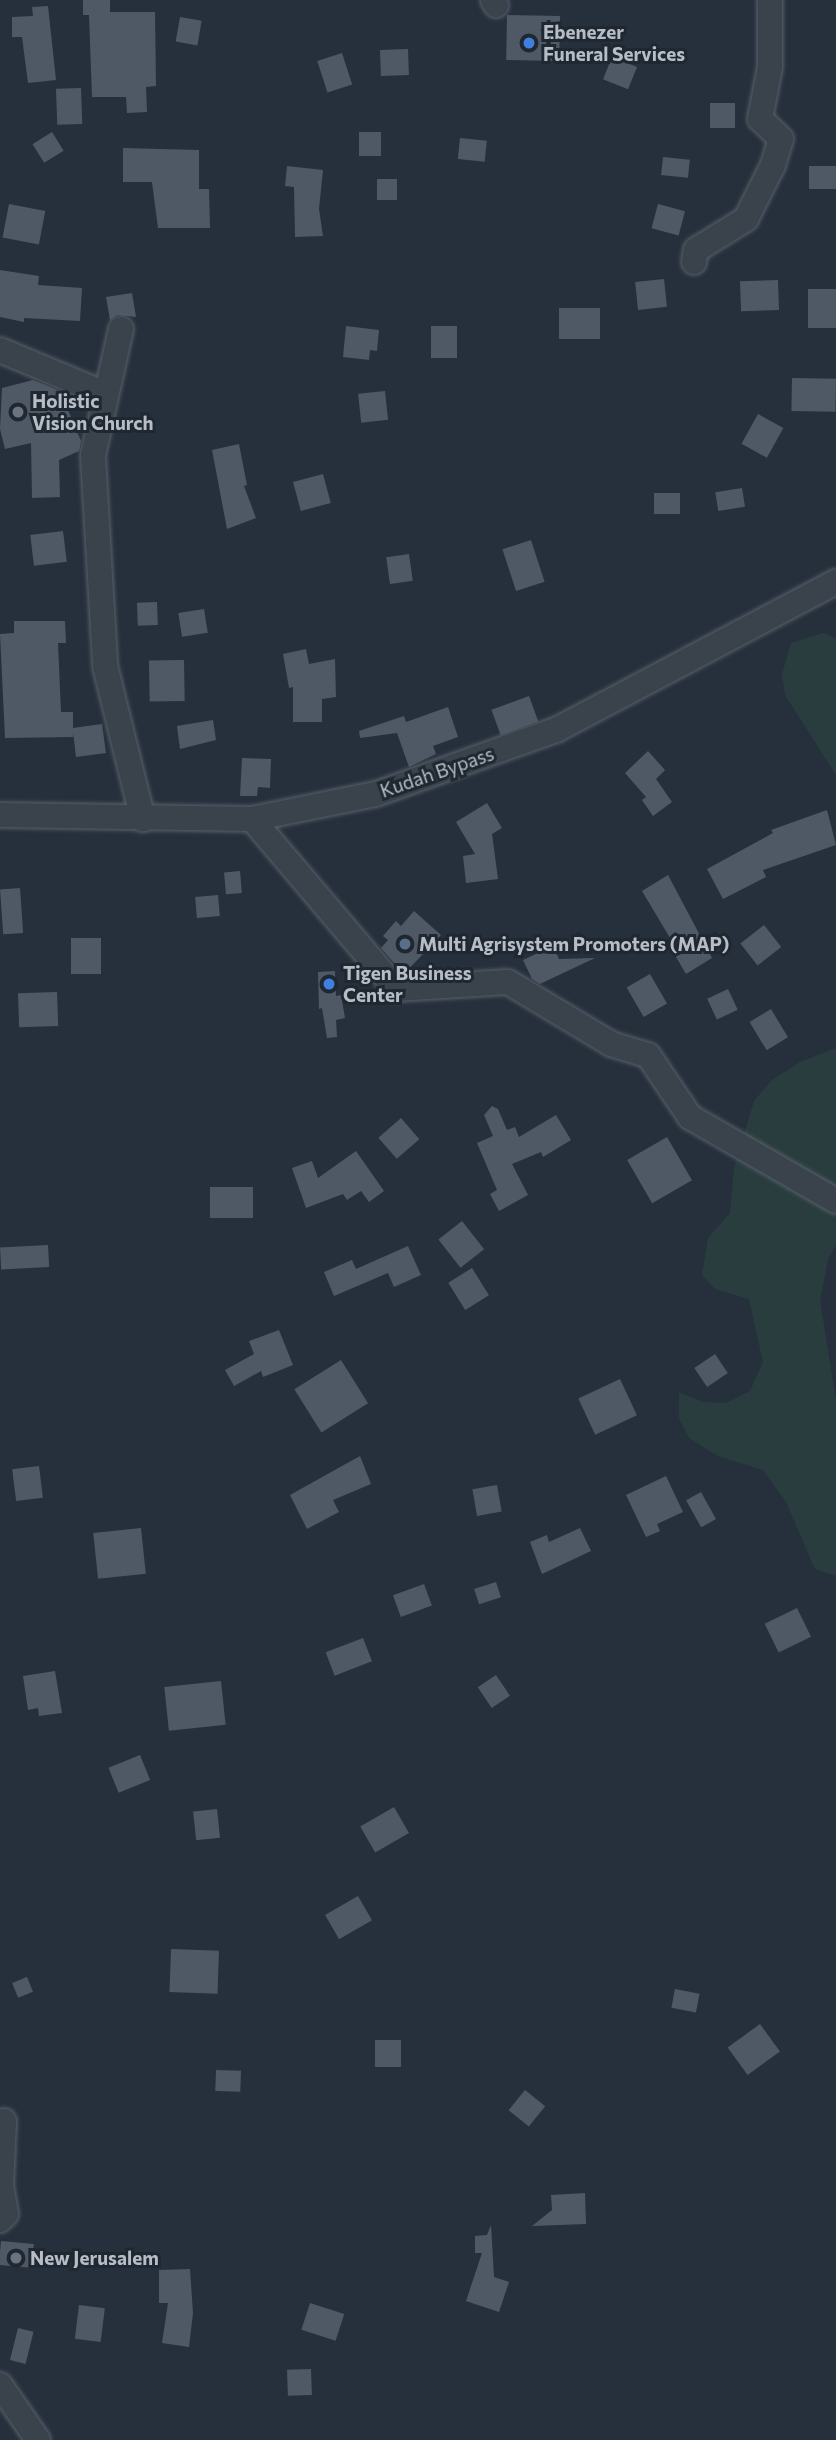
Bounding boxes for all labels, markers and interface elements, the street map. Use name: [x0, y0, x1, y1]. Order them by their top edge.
place label: Ebenezer Funeral Services: [543, 21, 685, 65]
marker: Ebenezer Funeral Services: [521, 35, 537, 51]
place label: Holistic Vision Church: [32, 390, 153, 434]
marker: Holistic Vision Church: [10, 404, 26, 420]
street label: Kudah Bypass: [377, 742, 497, 802]
place label: Multi Agrisystem Promoters (MAP): [419, 933, 729, 955]
marker: Multi Agrisystem Promoters (MAP): [397, 936, 413, 952]
place label: Tigen Business Center: [343, 962, 472, 1006]
marker: Tigen Business Center: [321, 976, 337, 992]
place label: New Jerusalem: [30, 2247, 159, 2269]
marker: New Jerusalem: [8, 2250, 24, 2266]

